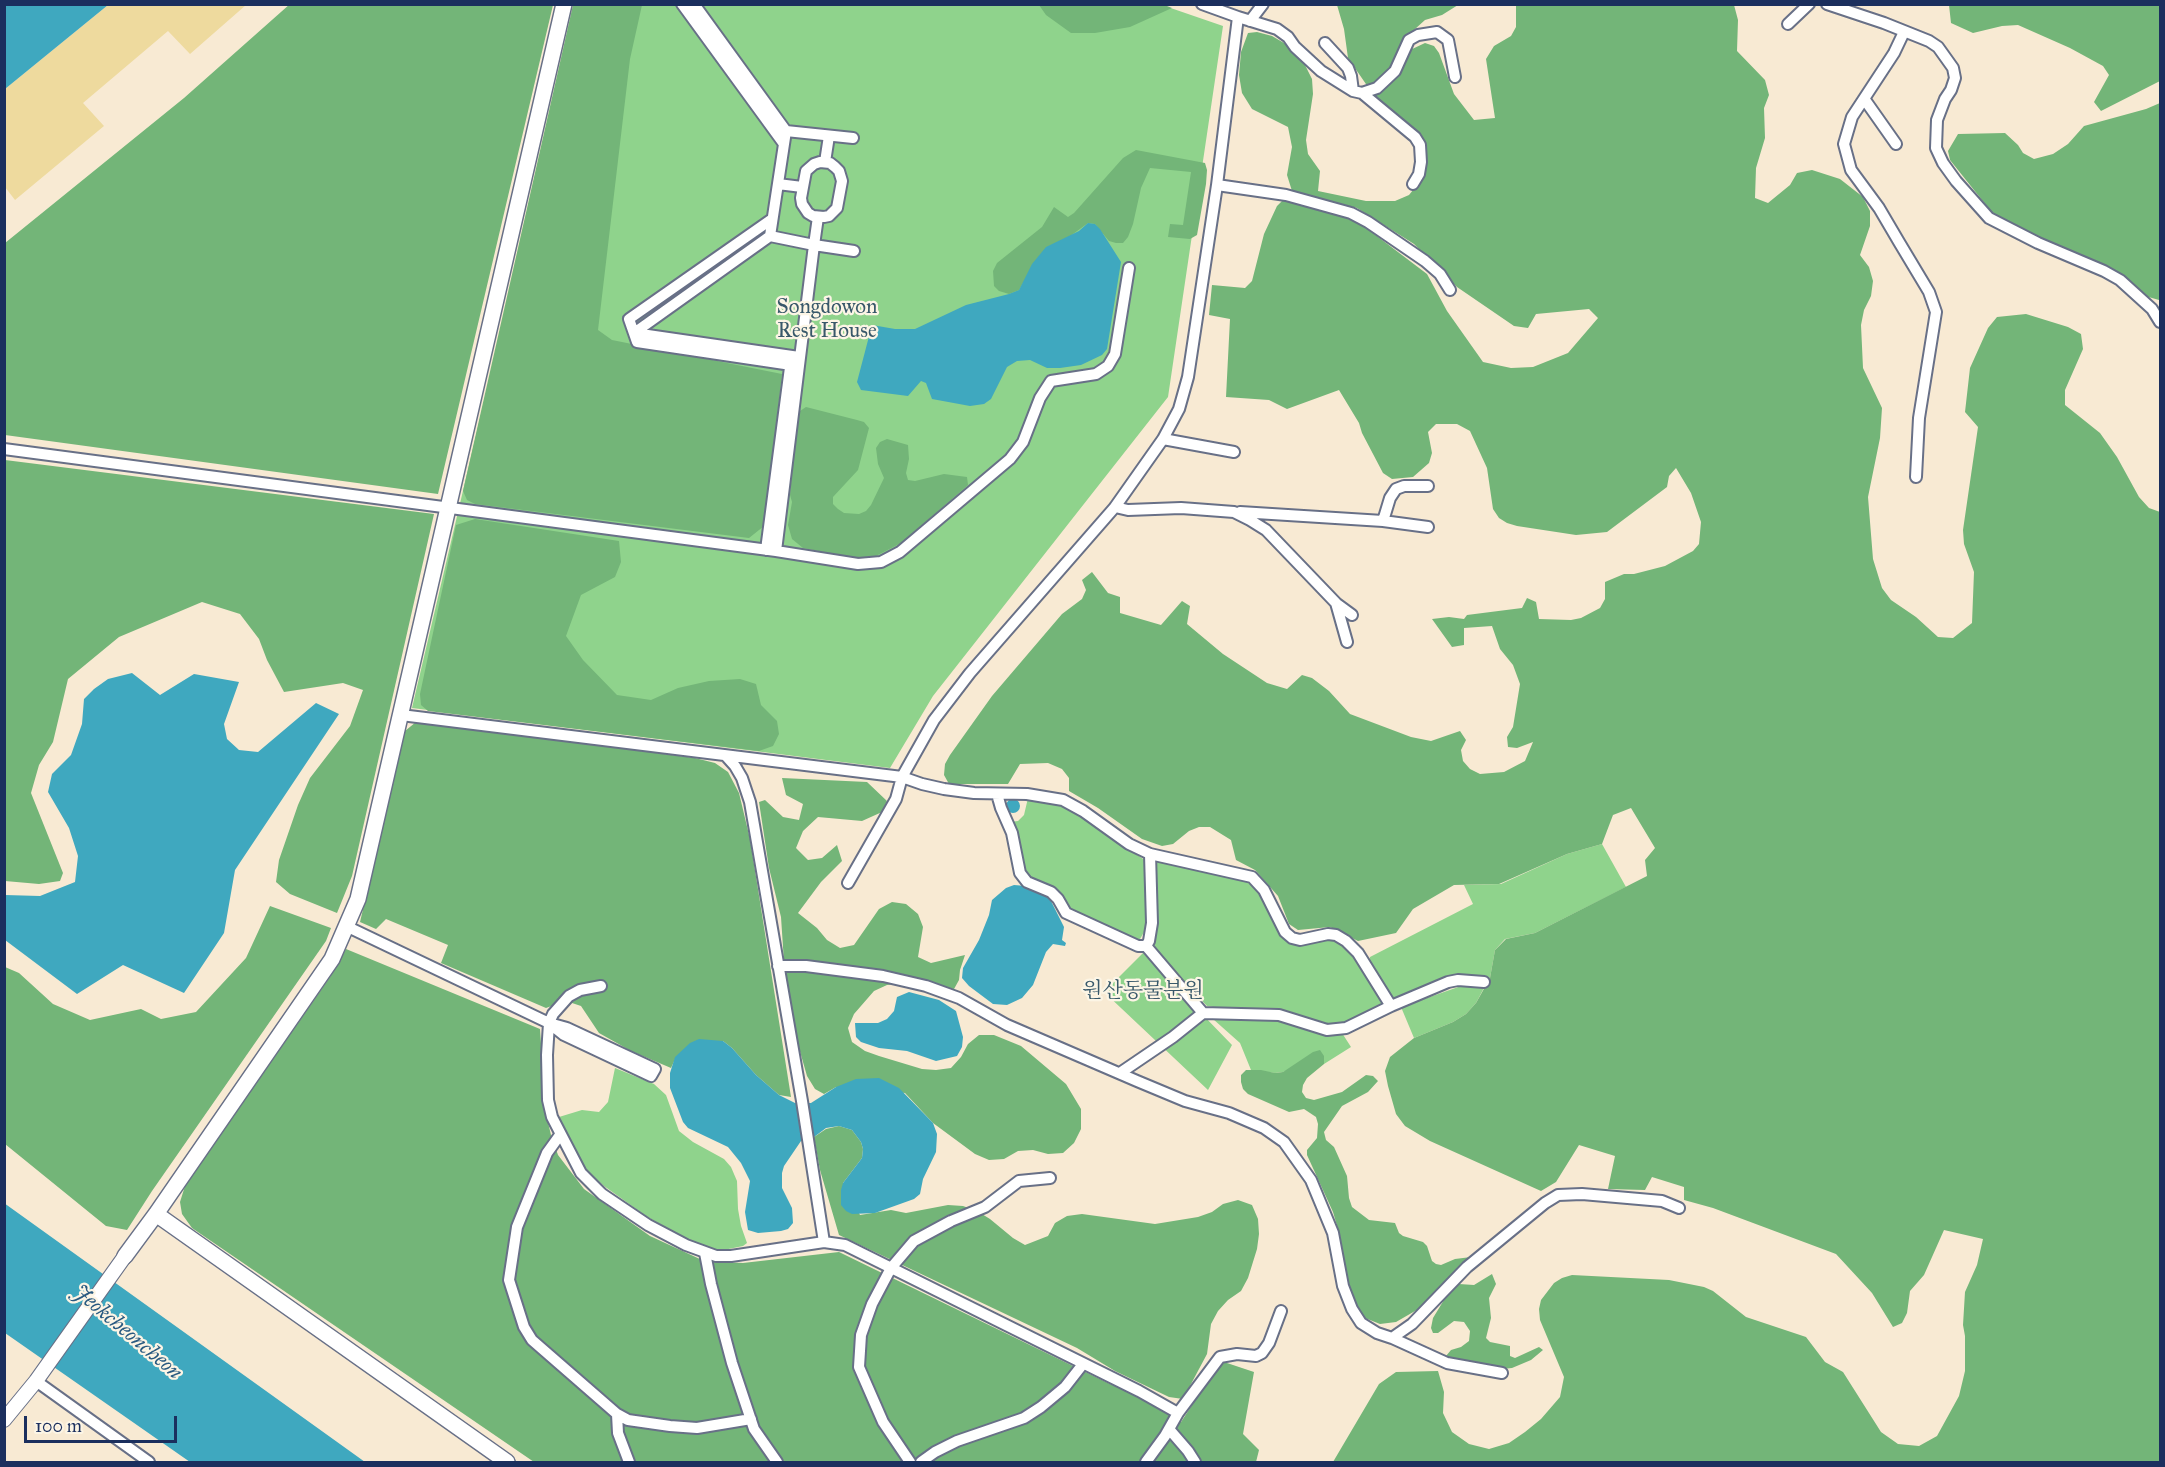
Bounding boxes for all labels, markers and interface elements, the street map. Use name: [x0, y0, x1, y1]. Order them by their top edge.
park label: Songdowon Rest House: [777, 295, 877, 345]
park label: 원산동물분원: [1082, 979, 1204, 1005]
water label: Jeokcheoncheon: [67, 1280, 187, 1386]
scale bar: [27, 1404, 180, 1442]
text: 100 m: [35, 1415, 82, 1437]

